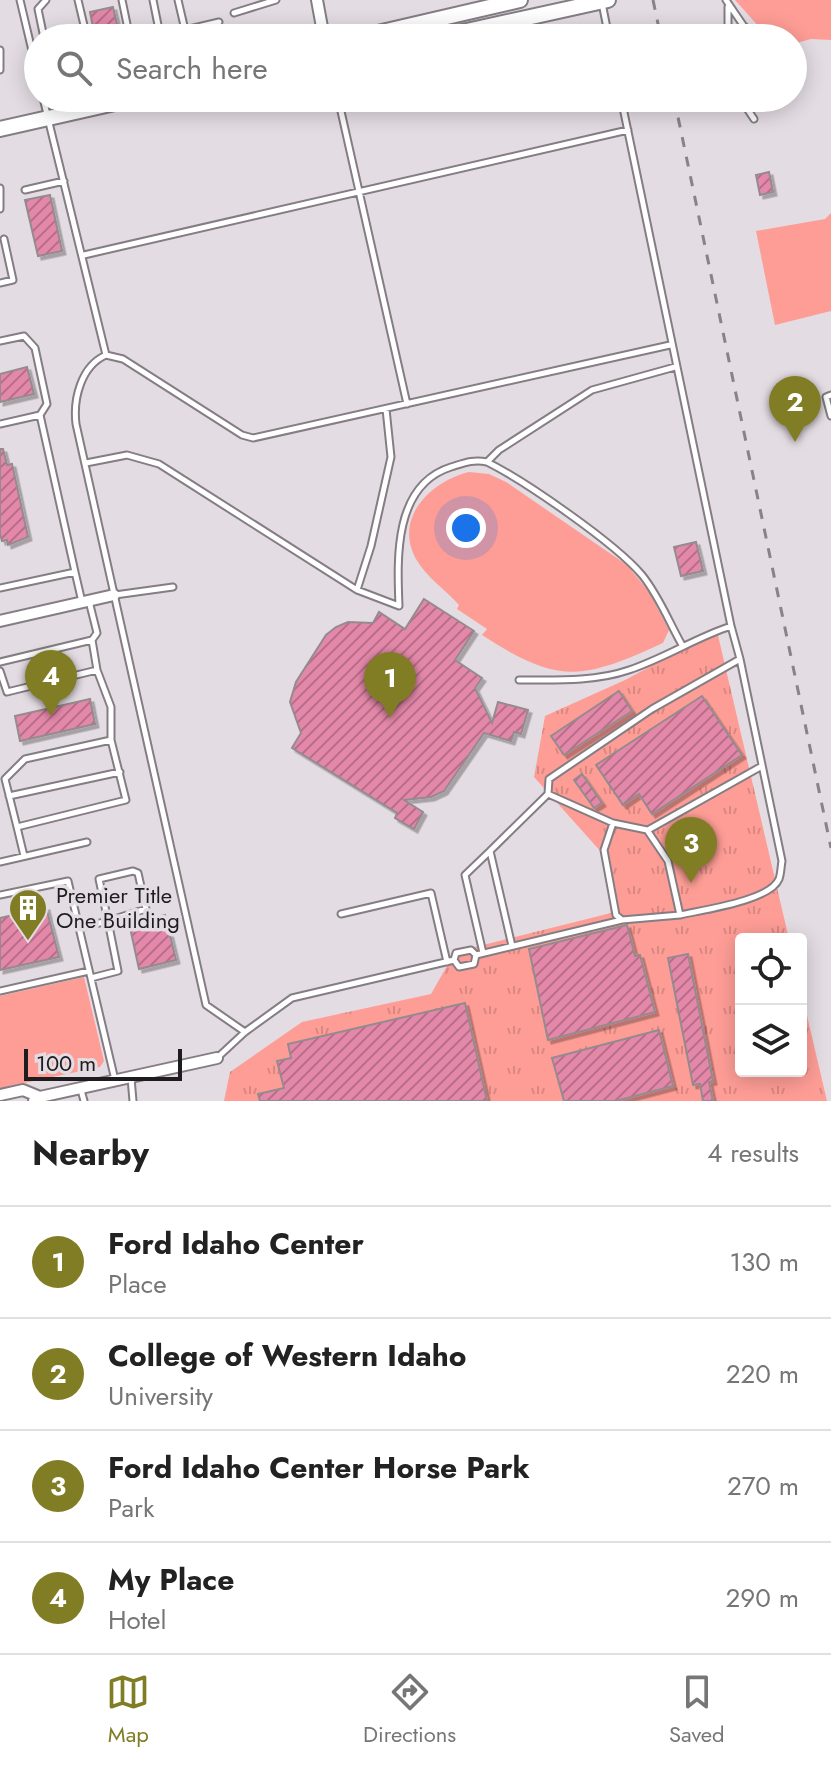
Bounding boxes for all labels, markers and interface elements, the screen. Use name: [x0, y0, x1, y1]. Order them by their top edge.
search box: [24, 24, 807, 112]
icon: search: [52, 46, 96, 90]
text: Search here: [116, 47, 268, 90]
pin: 2: [769, 376, 821, 442]
your location: [446, 508, 486, 548]
pin: 4: [25, 650, 77, 716]
pin: 1: [364, 652, 416, 718]
pin: 3: [665, 817, 717, 883]
place label: Premier Title One Building: [56, 879, 180, 936]
building icon: Premier Title One Building: [7, 887, 49, 942]
map controls: [735, 933, 807, 1077]
button: locate: [735, 933, 807, 1005]
button: layers: [735, 1005, 807, 1077]
scale bar: [24, 1045, 182, 1081]
text: 100 m: [36, 1047, 96, 1079]
text: Nearby: [32, 1129, 149, 1178]
text: 4 results: [707, 1134, 799, 1172]
text: Ford Idaho Center: [108, 1222, 364, 1265]
text: 1: [51, 1243, 65, 1281]
text: 130 m: [729, 1243, 799, 1281]
text: Place: [108, 1265, 167, 1303]
text: College of Western Idaho: [108, 1334, 466, 1377]
text: 2: [49, 1355, 67, 1393]
text: 220 m: [726, 1355, 799, 1393]
text: University: [108, 1377, 213, 1415]
text: Ford Idaho Center Horse Park: [108, 1446, 530, 1489]
text: 3: [50, 1467, 66, 1505]
text: 270 m: [727, 1467, 799, 1505]
text: Park: [108, 1489, 154, 1527]
text: My Place: [108, 1558, 234, 1601]
text: 4: [49, 1579, 67, 1617]
text: 290 m: [726, 1579, 799, 1617]
text: Hotel: [108, 1601, 166, 1639]
tab: Map: [106, 1670, 150, 1750]
tab: Directions: [363, 1670, 456, 1750]
tab: Saved: [669, 1670, 725, 1750]

